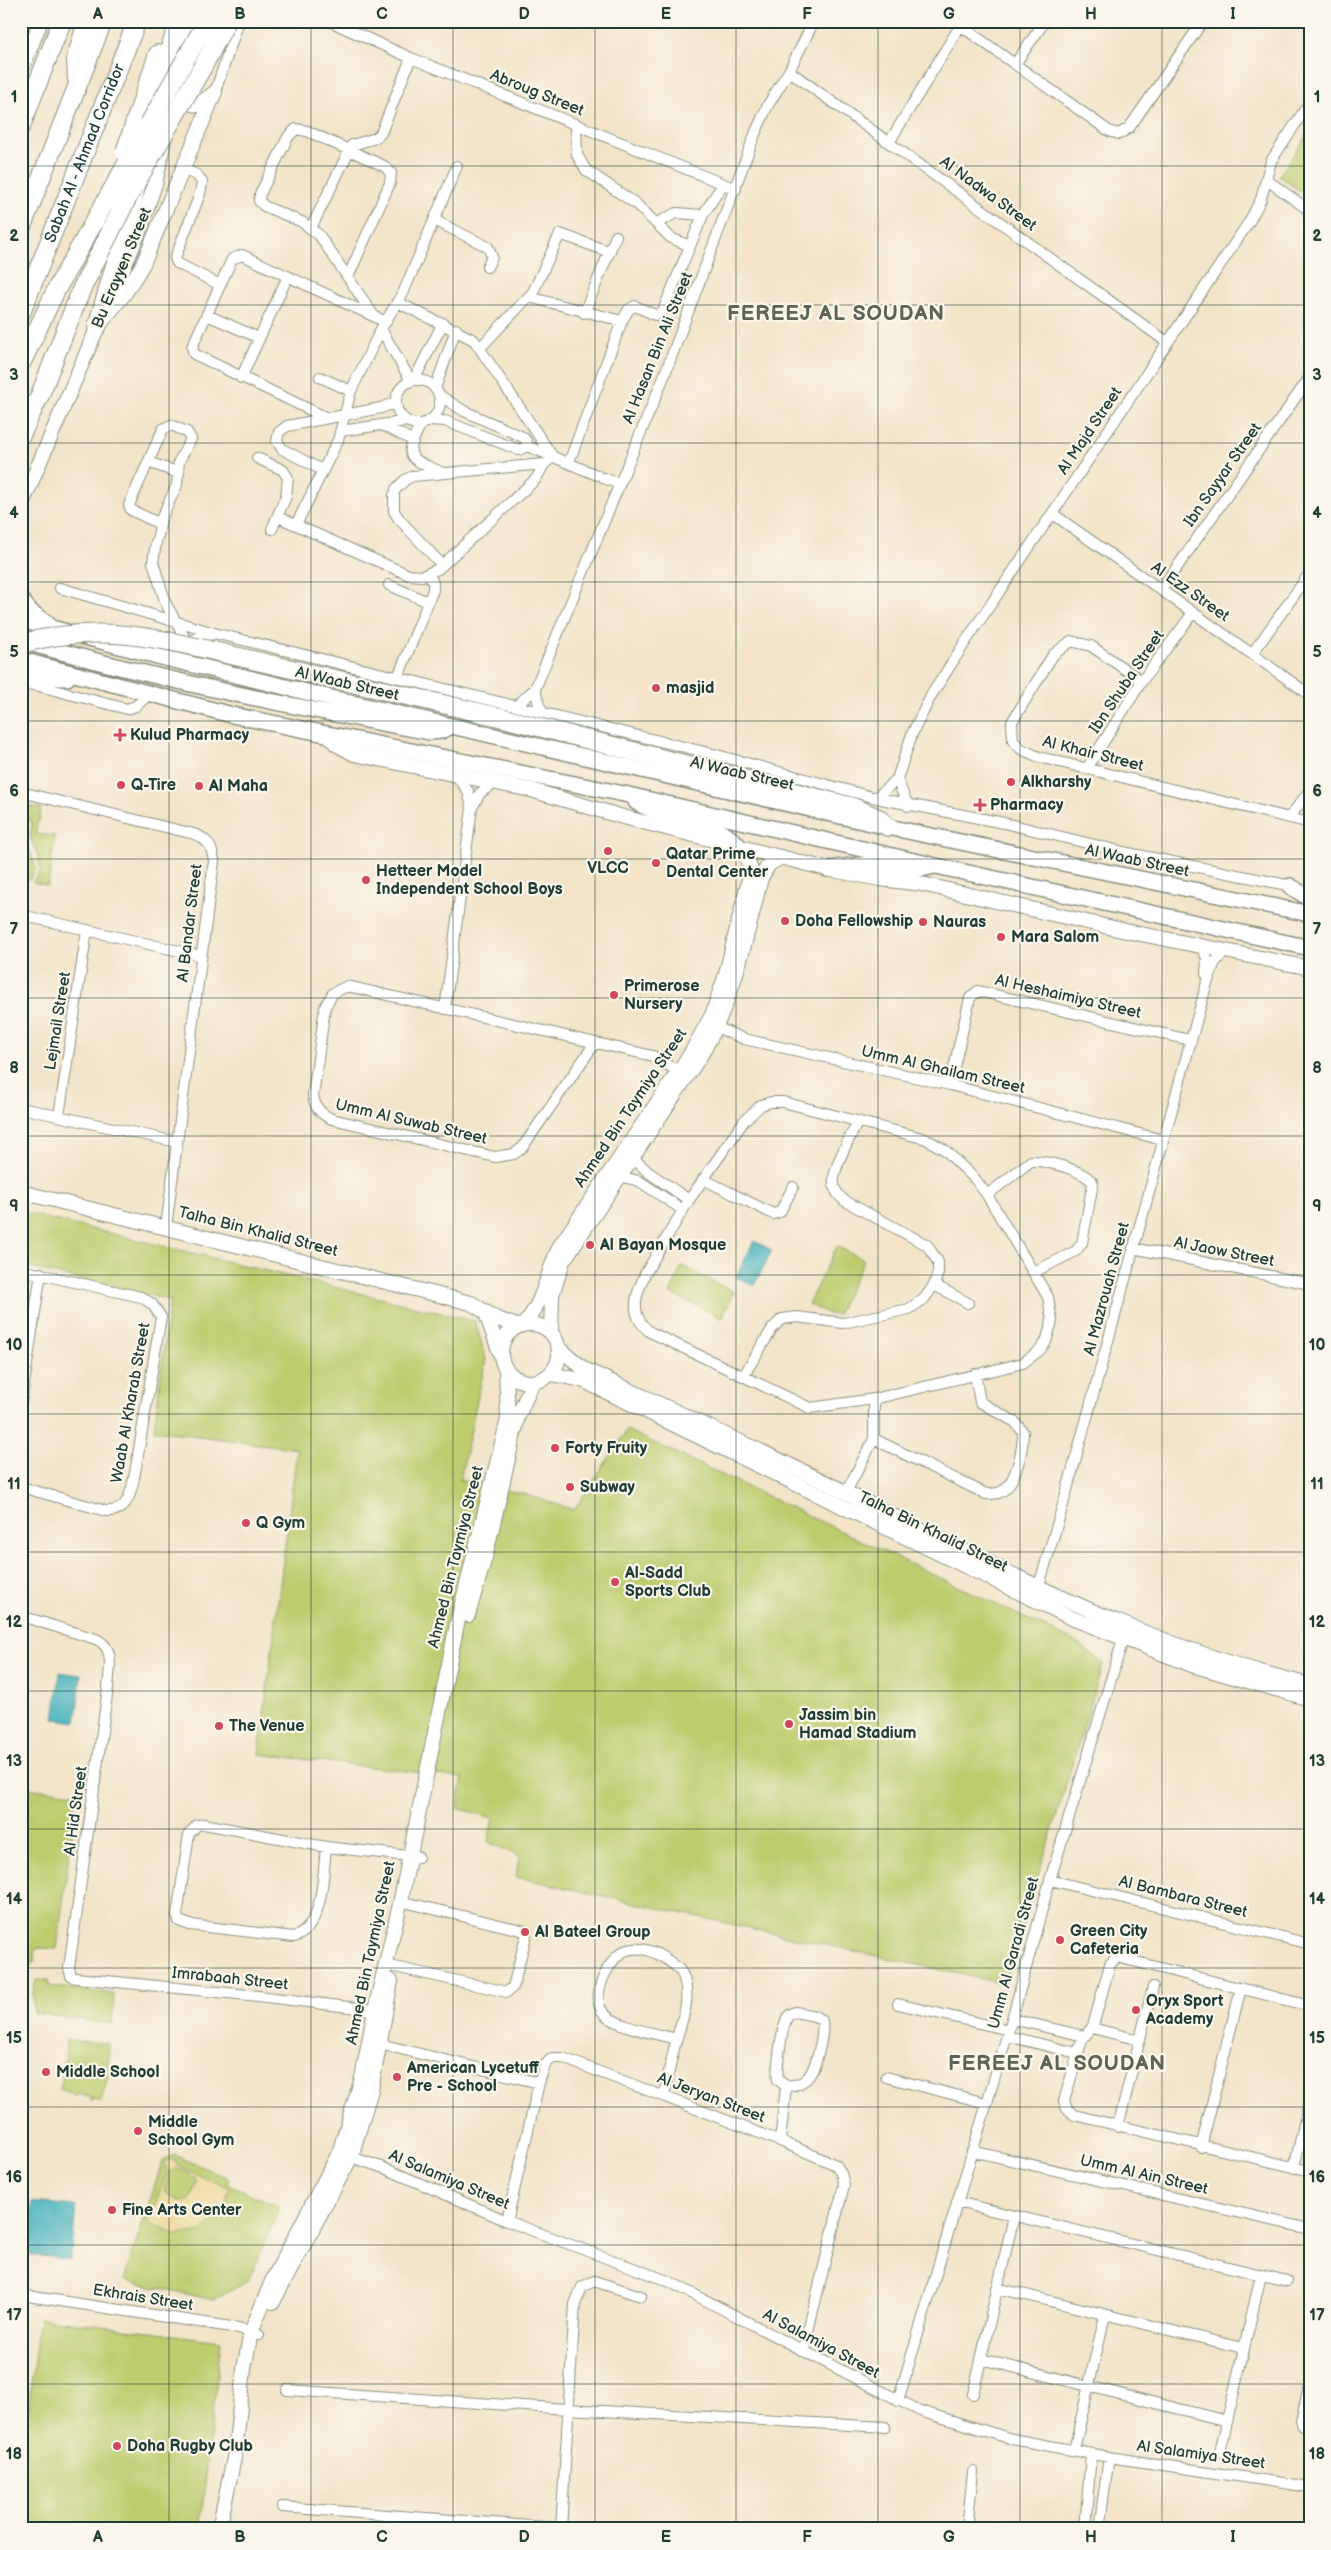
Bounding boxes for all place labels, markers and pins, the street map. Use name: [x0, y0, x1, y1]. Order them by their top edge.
place label: masjid: [666, 679, 714, 698]
marker: masjid: [650, 682, 662, 694]
place label: Kulud Pharmacy: [130, 726, 250, 745]
marker: Kulud Pharmacy: [114, 729, 126, 741]
place label: Alkharshy: [1020, 773, 1092, 792]
place label: Q-Tire: [131, 776, 176, 795]
marker: Alkharshy: [1005, 776, 1017, 788]
place label: Al Maha: [208, 777, 268, 796]
marker: Q-Tire: [115, 779, 127, 791]
marker: Al Maha: [193, 780, 205, 792]
place label: Pharmacy: [990, 796, 1064, 815]
marker: Pharmacy: [974, 799, 986, 811]
marker: VLCC: [602, 845, 614, 857]
place label: Qatar Prime Dental Center: [666, 845, 769, 882]
marker: Qatar Prime Dental Center: [650, 857, 662, 869]
place label: VLCC: [587, 859, 629, 878]
place label: Hetteer Model Independent School Boys: [376, 862, 563, 899]
marker: Hetteer Model Independent School Boys: [360, 874, 372, 886]
place label: Doha Fellowship: [795, 912, 913, 931]
place label: Nauras: [933, 913, 986, 932]
marker: Doha Fellowship: [779, 915, 791, 927]
marker: Nauras: [917, 916, 929, 928]
place label: Mara Salom: [1011, 928, 1099, 947]
marker: Mara Salom: [995, 931, 1007, 943]
place label: Primerose Nursery: [624, 977, 699, 1014]
marker: Primerose Nursery: [608, 989, 620, 1001]
place label: Al Bayan Mosque: [599, 1236, 726, 1255]
marker: Al Bayan Mosque: [584, 1239, 596, 1251]
place label: Forty Fruity: [565, 1439, 648, 1458]
marker: Forty Fruity: [549, 1442, 561, 1454]
place label: Subway: [580, 1478, 636, 1497]
marker: Subway: [564, 1481, 576, 1493]
place label: Q Gym: [256, 1514, 305, 1533]
marker: Q Gym: [240, 1517, 252, 1529]
place label: Al-Sadd Sports Club: [624, 1564, 712, 1601]
marker: Al-Sadd Sports Club: [609, 1576, 621, 1588]
place label: Jassim bin Hamad Stadium: [799, 1706, 916, 1743]
place label: The Venue: [229, 1717, 304, 1736]
marker: Jassim bin Hamad Stadium: [783, 1718, 795, 1730]
marker: The Venue: [213, 1720, 225, 1732]
place label: Green City Cafeteria: [1070, 1922, 1148, 1959]
place label: Al Bateel Group: [534, 1923, 650, 1942]
marker: Al Bateel Group: [519, 1926, 531, 1938]
marker: Green City Cafeteria: [1054, 1934, 1066, 1946]
place label: Oryx Sport Academy: [1145, 1992, 1224, 2029]
marker: Oryx Sport Academy: [1130, 2004, 1142, 2016]
place label: American Lycetuff Pre - School: [406, 2059, 540, 2096]
place label: Middle School: [56, 2063, 159, 2082]
marker: Middle School: [40, 2066, 52, 2078]
marker: American Lycetuff Pre - School: [391, 2071, 403, 2083]
place label: Middle School Gym: [148, 2113, 235, 2150]
marker: Middle School Gym: [132, 2125, 144, 2137]
place label: Fine Arts Center: [122, 2201, 242, 2220]
marker: Fine Arts Center: [106, 2204, 118, 2216]
place label: Doha Rugby Club: [127, 2437, 253, 2456]
marker: Doha Rugby Club: [111, 2440, 123, 2452]

